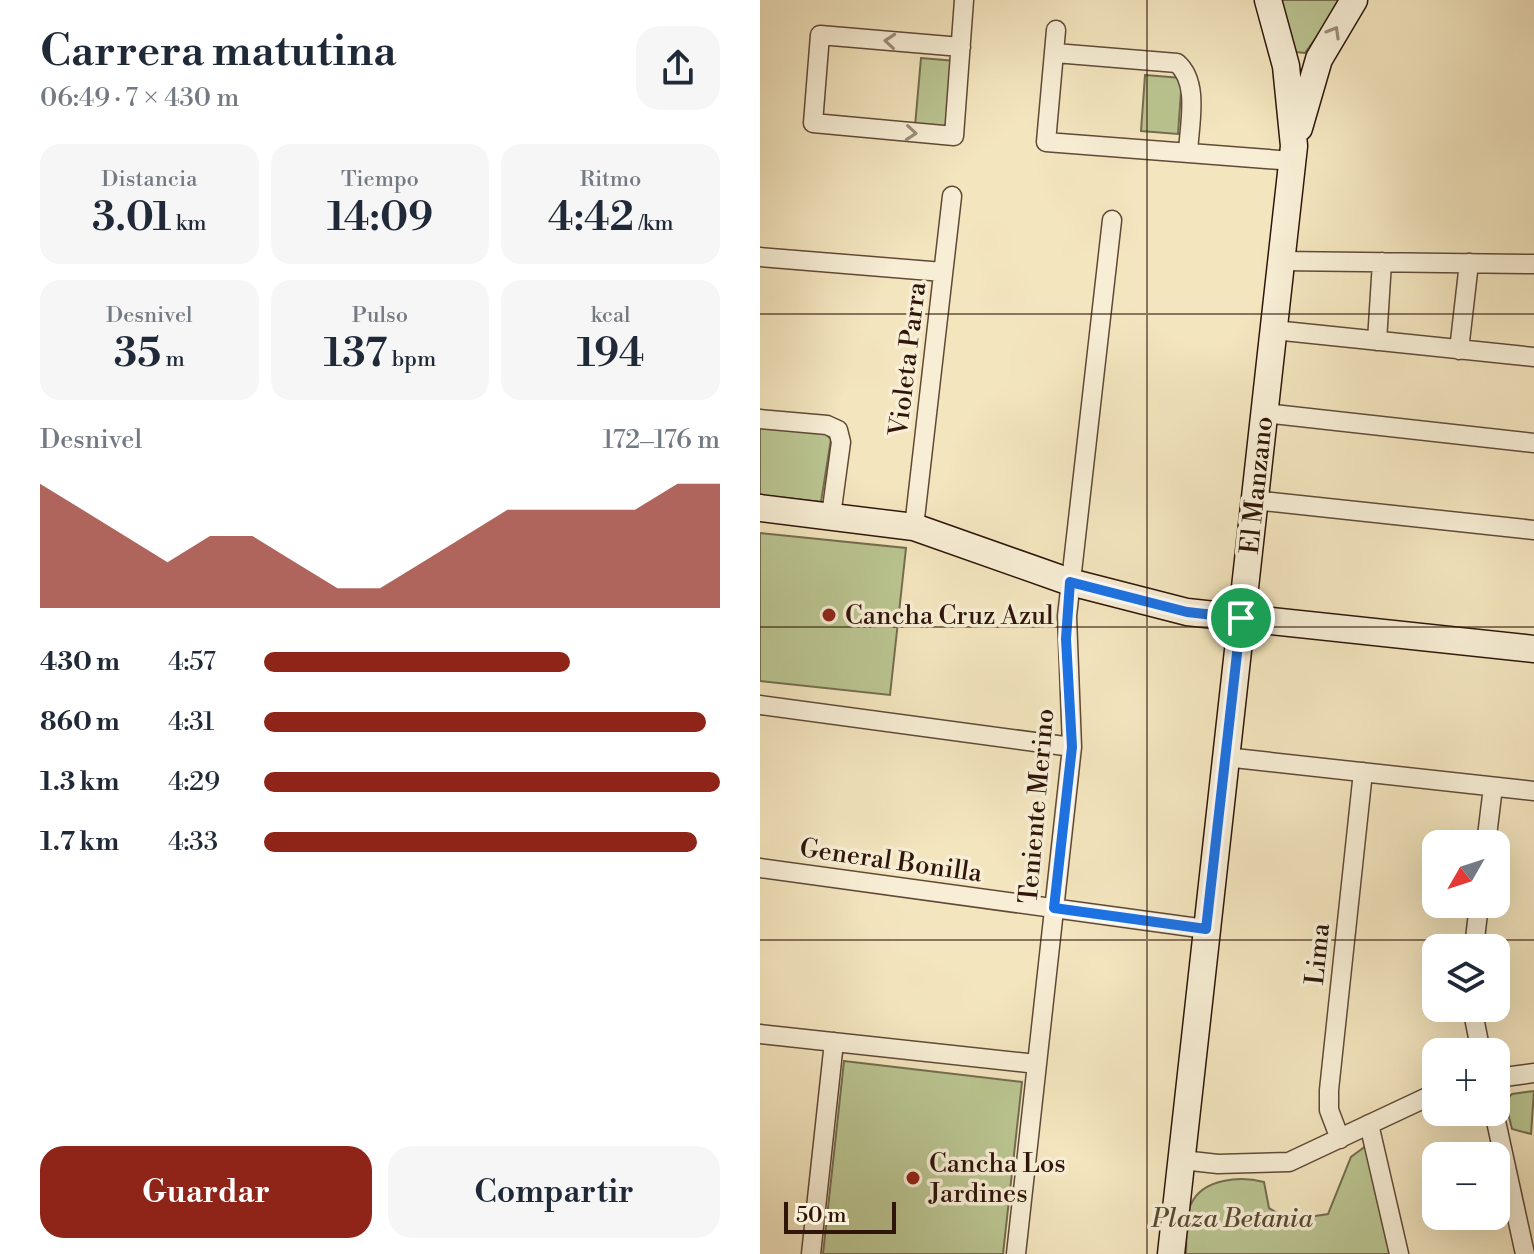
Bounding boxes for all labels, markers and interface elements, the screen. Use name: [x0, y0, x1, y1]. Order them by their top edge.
text: Carrera matutina: [40, 24, 397, 79]
button: share: [636, 26, 720, 110]
one-way arrow: [1324, 26, 1340, 41]
one-way arrow: [883, 33, 896, 50]
text: 06:49 · 7 × 430 m: [40, 82, 239, 114]
one-way arrow: [905, 124, 918, 141]
text: Distancia: [101, 166, 197, 193]
text: Tiempo: [341, 166, 419, 193]
text: Ritmo: [580, 166, 641, 193]
text: 3.01: [92, 193, 171, 243]
text: 14:09: [327, 193, 433, 243]
text: 4:42: [548, 193, 634, 243]
text: km: [171, 210, 207, 237]
text: /km: [634, 210, 674, 237]
street label: Violeta Parra: [883, 279, 933, 439]
text: Desnivel: [106, 302, 193, 329]
text: Pulso: [352, 302, 408, 329]
text: kcal: [591, 302, 631, 329]
text: 35: [114, 329, 161, 379]
text: 137: [324, 329, 387, 379]
text: 194: [577, 329, 645, 379]
text: m: [161, 346, 185, 373]
text: bpm: [387, 346, 436, 373]
street label: El Manzano: [1234, 415, 1280, 556]
text: Desnivel: [40, 424, 142, 456]
text: 172–176 m: [603, 424, 720, 456]
pin: [1207, 584, 1275, 652]
icon: arrive: [1219, 596, 1263, 640]
place label: Cancha Cruz Azul: [845, 600, 1054, 632]
marker: Cancha Cruz Azul: [820, 606, 838, 624]
text: 430 m: [40, 646, 120, 678]
text: 4:57: [168, 646, 216, 678]
text: 860 m: [40, 706, 120, 738]
text: 4:31: [168, 706, 214, 738]
street label: Teniente Merino: [1013, 707, 1061, 905]
text: 1.3 km: [40, 766, 119, 798]
text: 4:29: [168, 766, 220, 798]
text: 1.7 km: [40, 826, 119, 858]
text: 4:33: [168, 826, 218, 858]
north arrow: [1422, 830, 1510, 918]
map controls: [1422, 830, 1510, 1230]
street label: General Bonilla: [798, 832, 985, 890]
street label: Lima: [1299, 921, 1337, 986]
button: layers: [1422, 934, 1510, 1022]
button: +: [1422, 1038, 1510, 1126]
button: −: [1422, 1142, 1510, 1230]
button: Guardar: [40, 1146, 372, 1238]
button: Compartir: [388, 1146, 720, 1238]
place label: Cancha Los Jardines: [928, 1148, 1066, 1210]
marker: Cancha Los Jardines: [904, 1169, 922, 1187]
scale bar: [784, 1198, 896, 1234]
text: 50 m: [796, 1202, 847, 1229]
park label: Plaza Betania: [1150, 1203, 1313, 1235]

